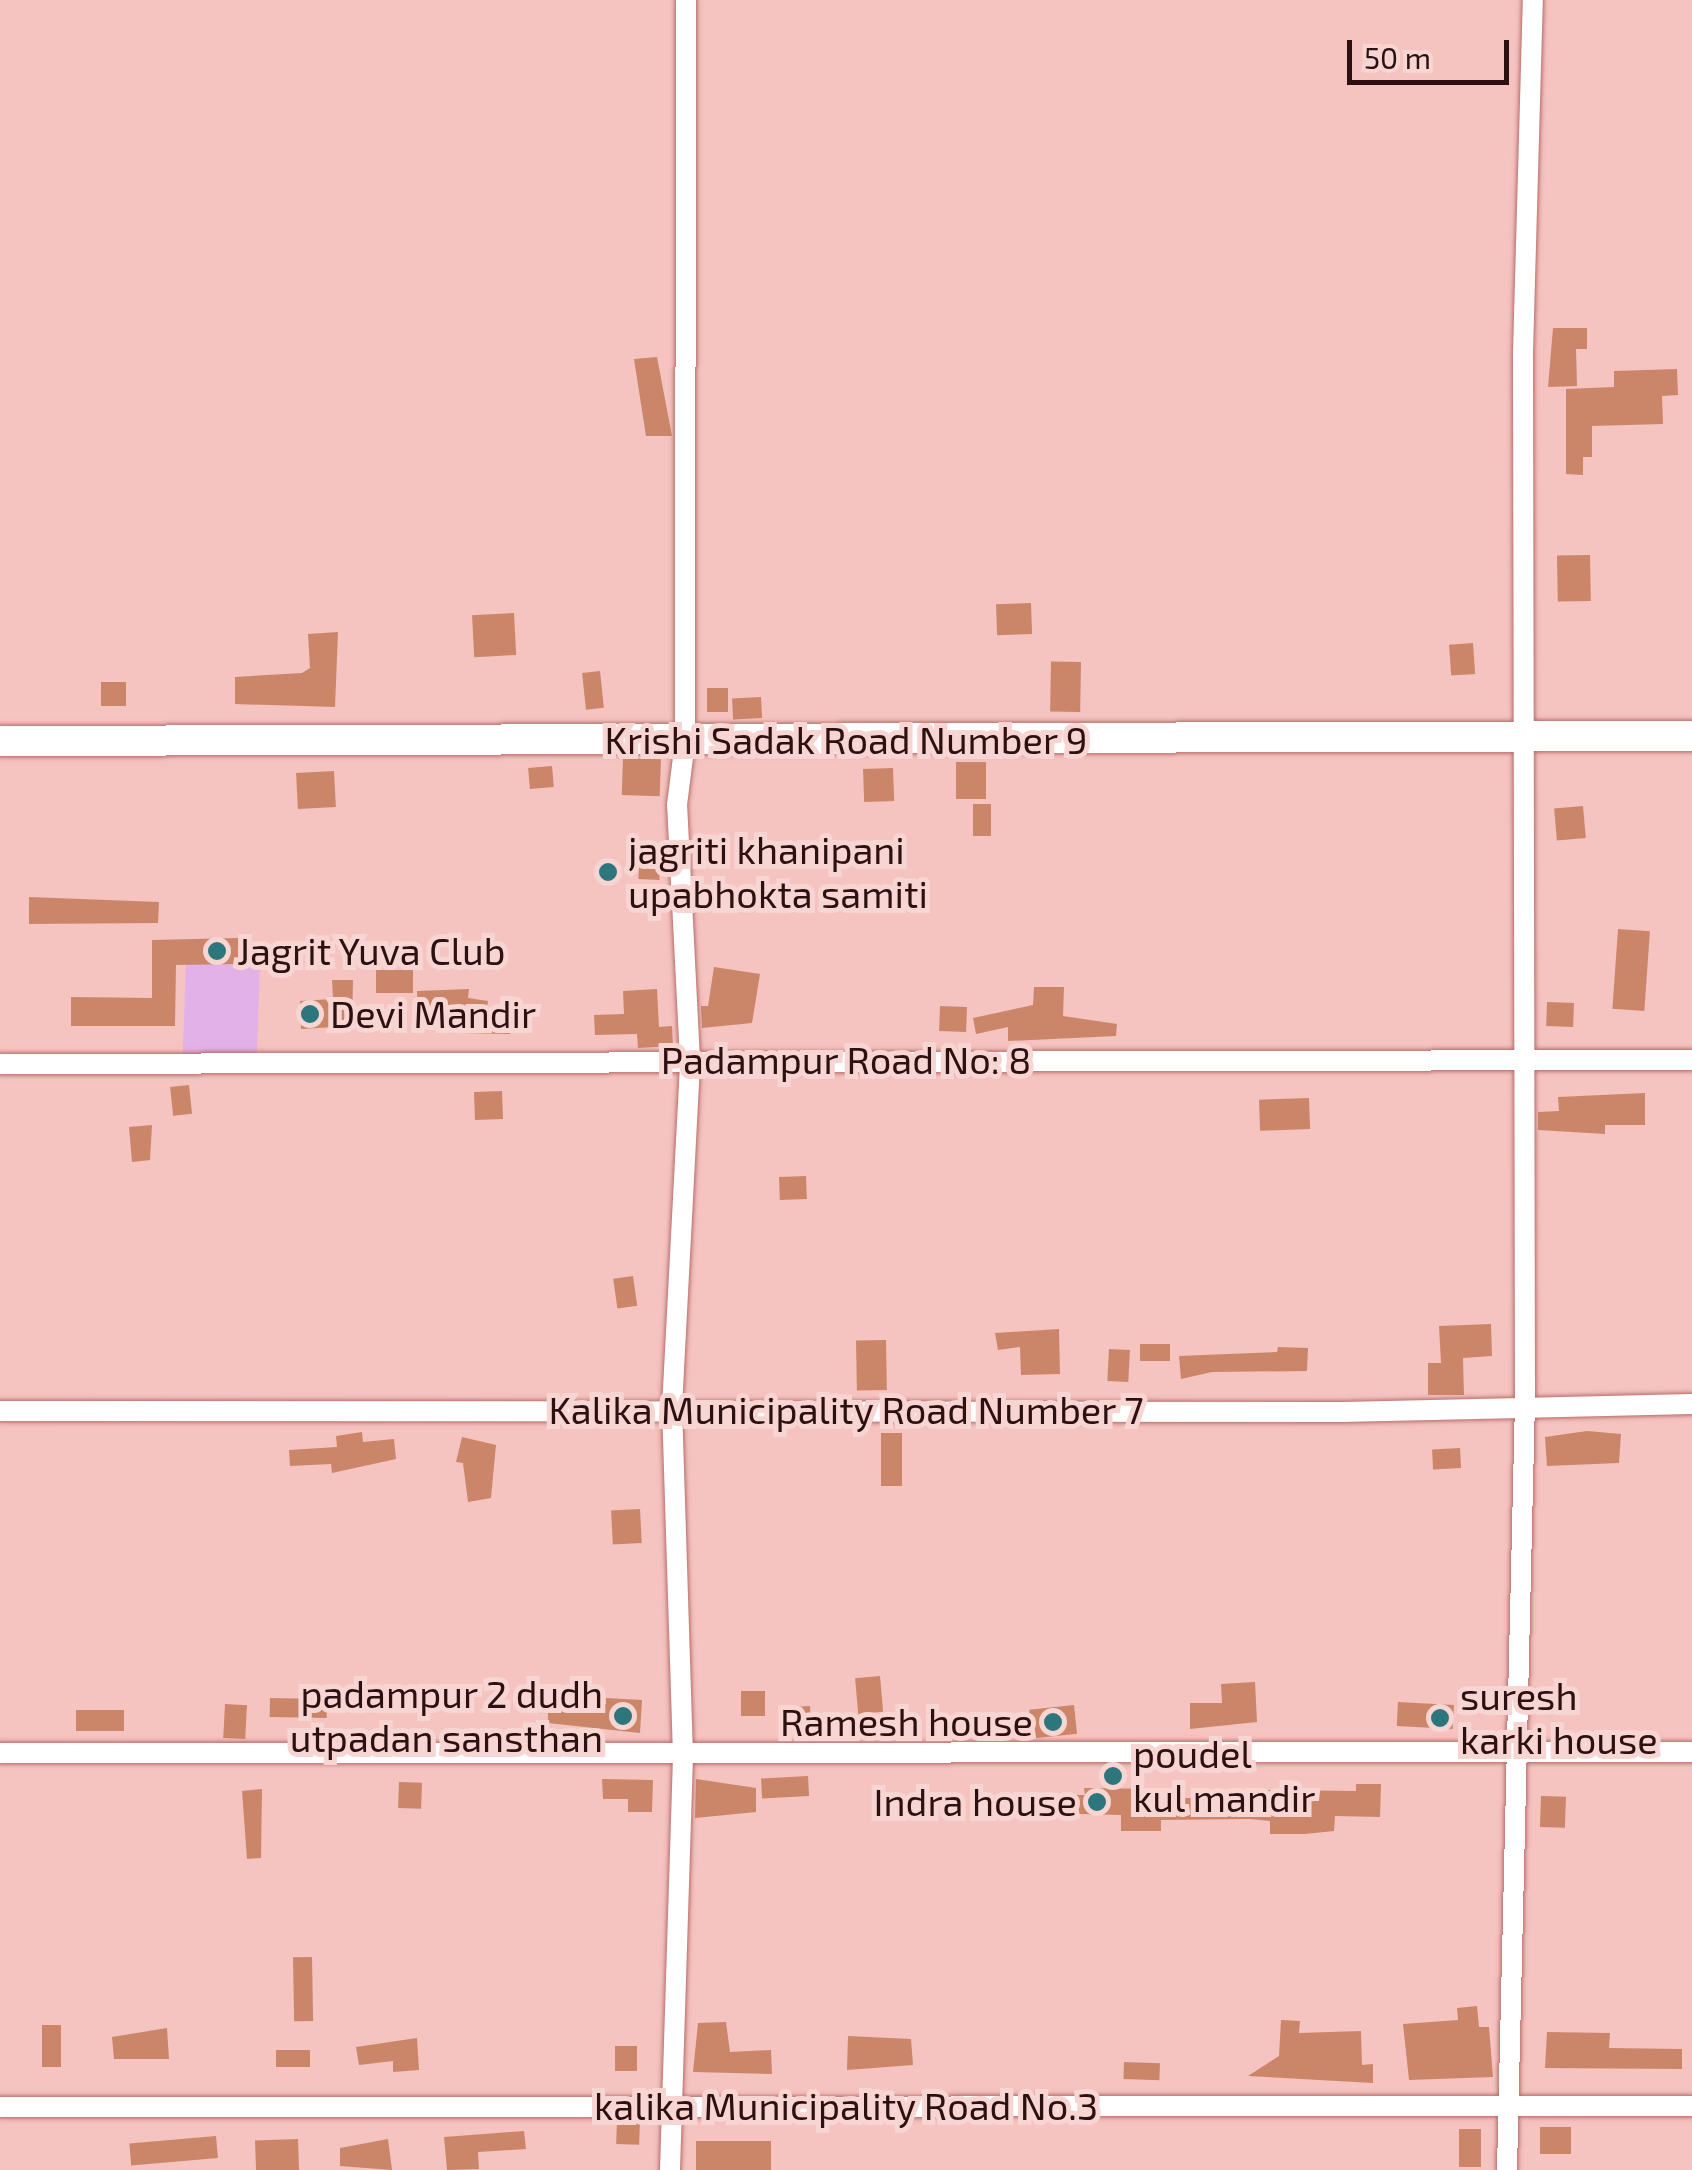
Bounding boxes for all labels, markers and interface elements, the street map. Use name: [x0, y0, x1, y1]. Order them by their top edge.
scale bar: [1352, 20, 1514, 82]
text: 50 m: [1364, 39, 1431, 75]
street label: Krishi Sadak Road Number 9: [604, 717, 1088, 763]
place label: jagriti khanipani upabhokta samiti: [628, 827, 928, 916]
marker: jagriti khanipani upabhokta samiti: [597, 861, 619, 883]
place label: Jagrit Yuva Club: [237, 928, 506, 974]
marker: Jagrit Yuva Club: [206, 940, 228, 962]
place label: Devi Mandir: [330, 991, 536, 1037]
marker: Devi Mandir: [299, 1003, 321, 1025]
street label: Padampur Road No: 8: [660, 1037, 1032, 1083]
street label: Kalika Municipality Road Number 7: [548, 1387, 1144, 1433]
place label: padampur 2 dudh utpadan sansthan: [290, 1671, 603, 1760]
place label: suresh karki house: [1460, 1673, 1658, 1762]
place label: Ramesh house: [780, 1699, 1033, 1745]
marker: padampur 2 dudh utpadan sansthan: [612, 1705, 634, 1727]
marker: suresh karki house: [1429, 1707, 1451, 1729]
marker: Ramesh house: [1042, 1711, 1064, 1733]
place label: poudel kul mandir: [1133, 1731, 1316, 1820]
marker: poudel kul mandir: [1102, 1765, 1124, 1787]
place label: Indra house: [874, 1779, 1077, 1825]
marker: Indra house: [1086, 1791, 1108, 1813]
street label: kalika Municipality Road No.3: [594, 2083, 1098, 2129]

